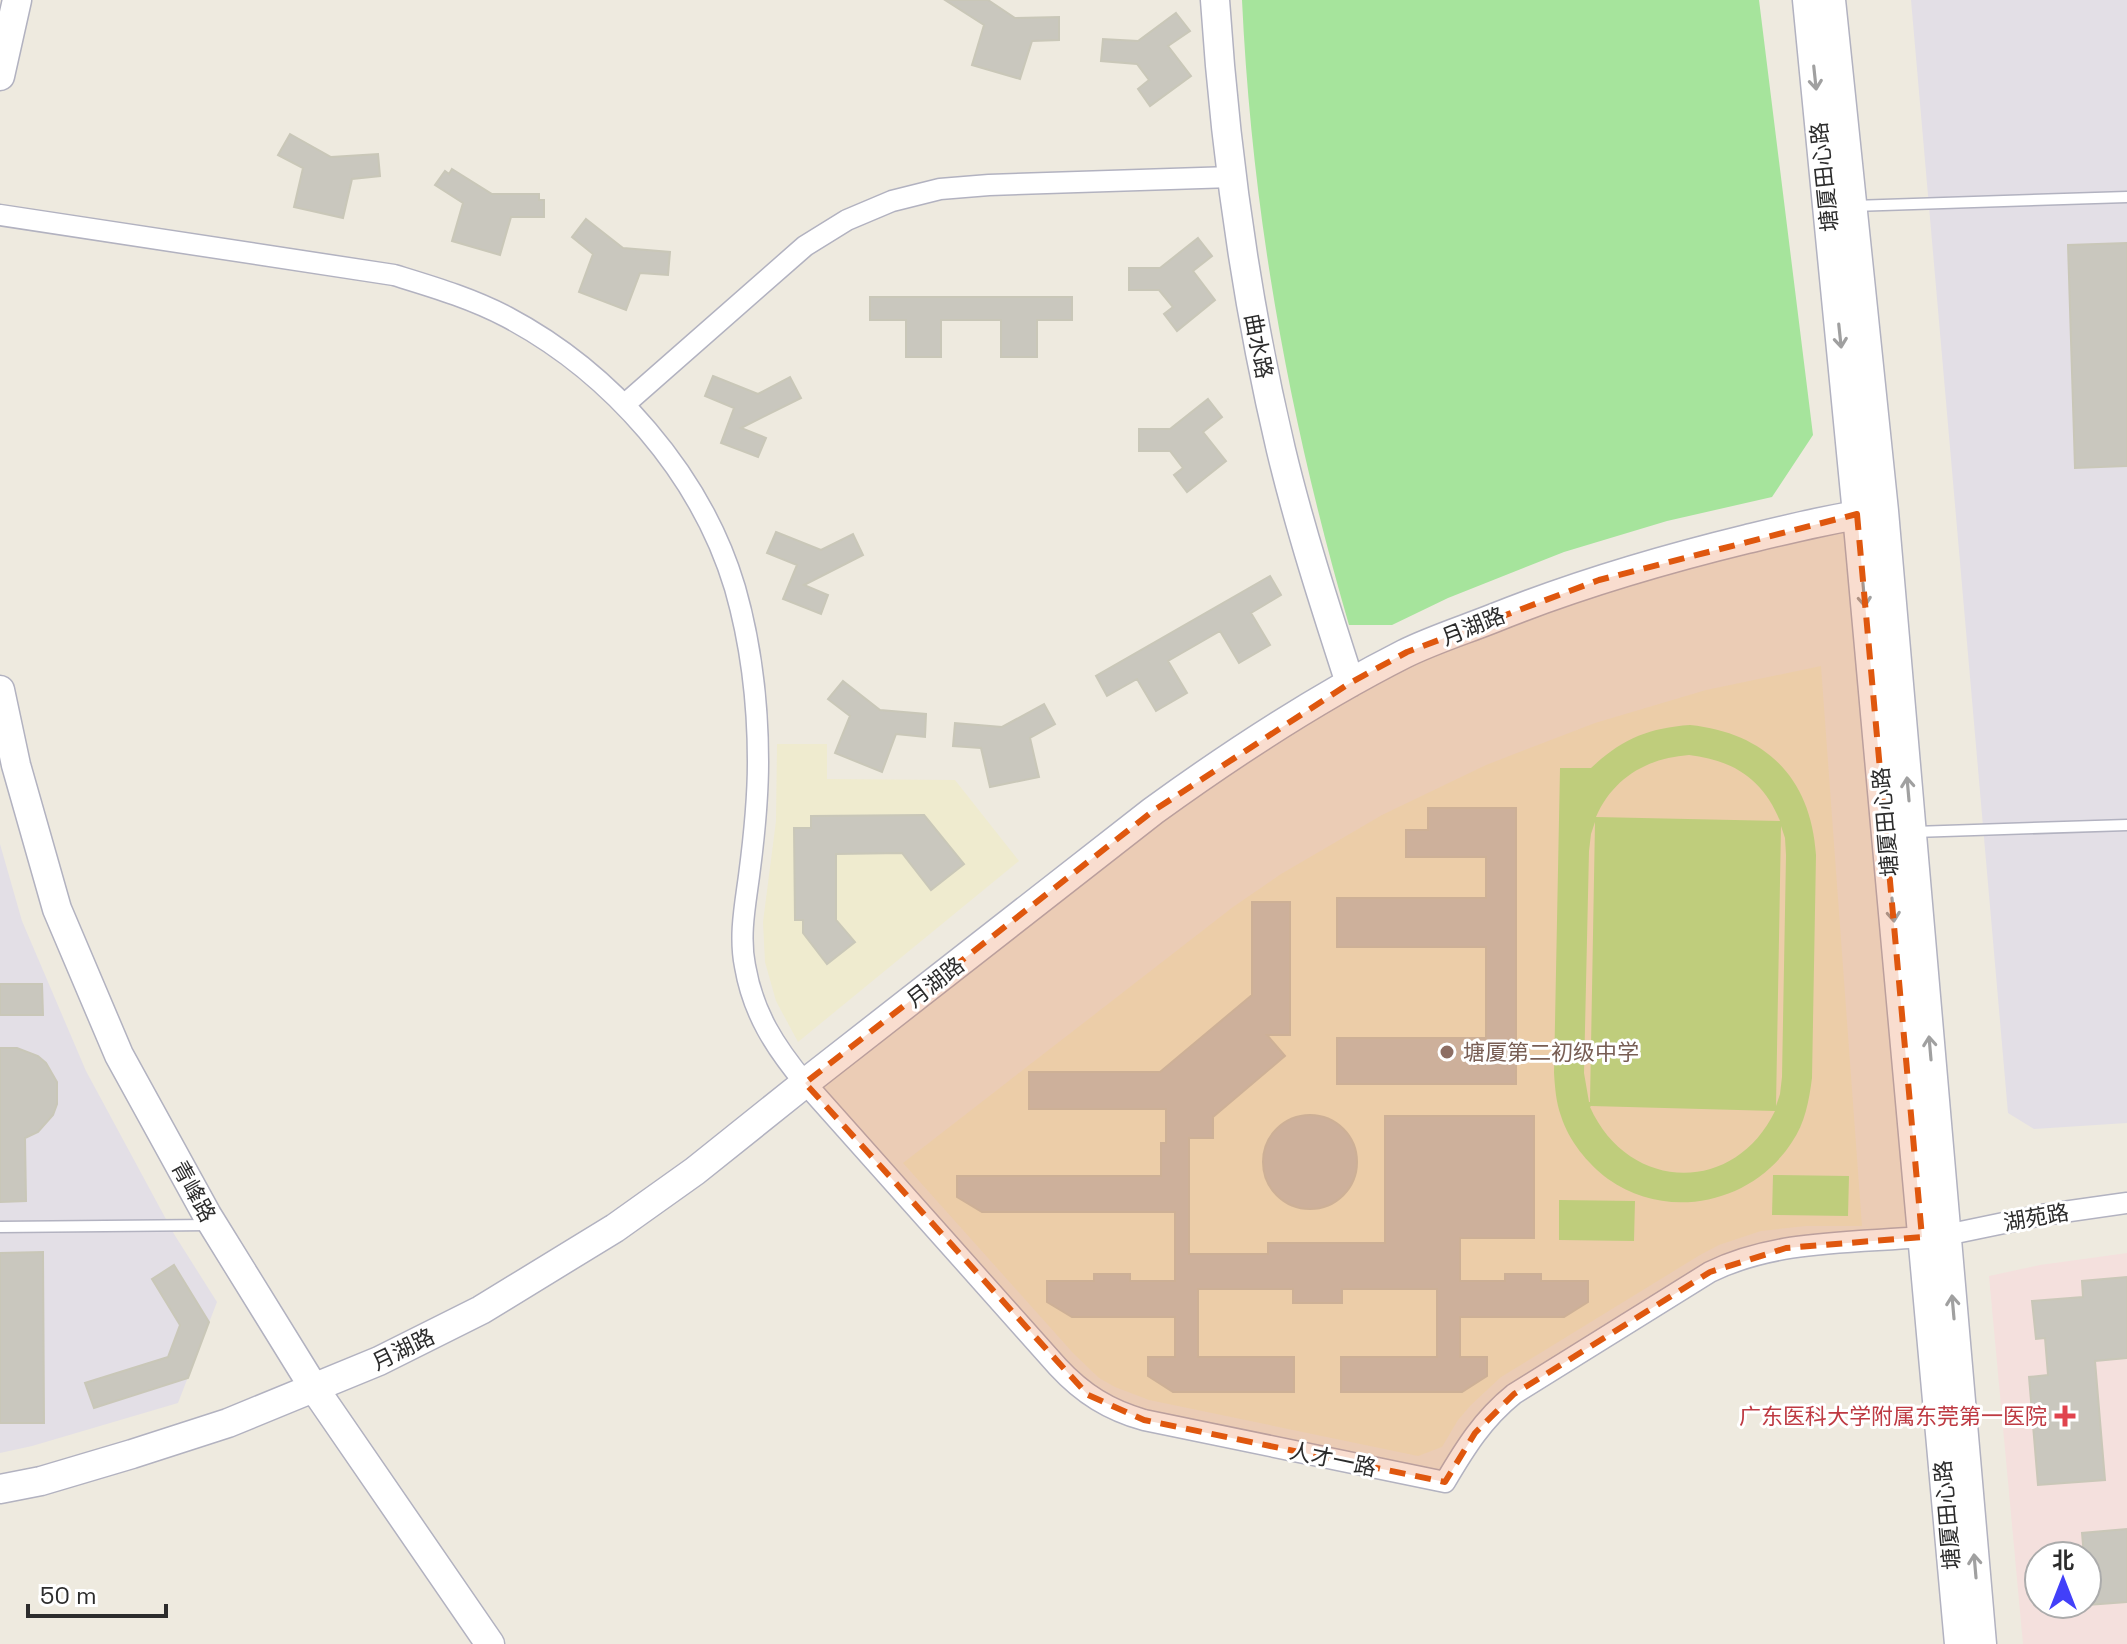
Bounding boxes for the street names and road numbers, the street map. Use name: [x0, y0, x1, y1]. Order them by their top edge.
street label: 塘厦田心路: [1804, 121, 1844, 233]
street label: 曲水路: [1239, 311, 1279, 381]
street label: 月湖路: [1437, 601, 1509, 651]
street label: 塘厦田心路: [1866, 766, 1904, 878]
street label: 月湖路: [900, 951, 970, 1013]
street label: 青峰路: [166, 1155, 222, 1227]
street label: 湖苑路: [2001, 1197, 2071, 1237]
street label: 月湖路: [367, 1322, 439, 1376]
street label: 人才一路: [1287, 1436, 1379, 1482]
street label: 塘厦田心路: [1928, 1459, 1966, 1571]

